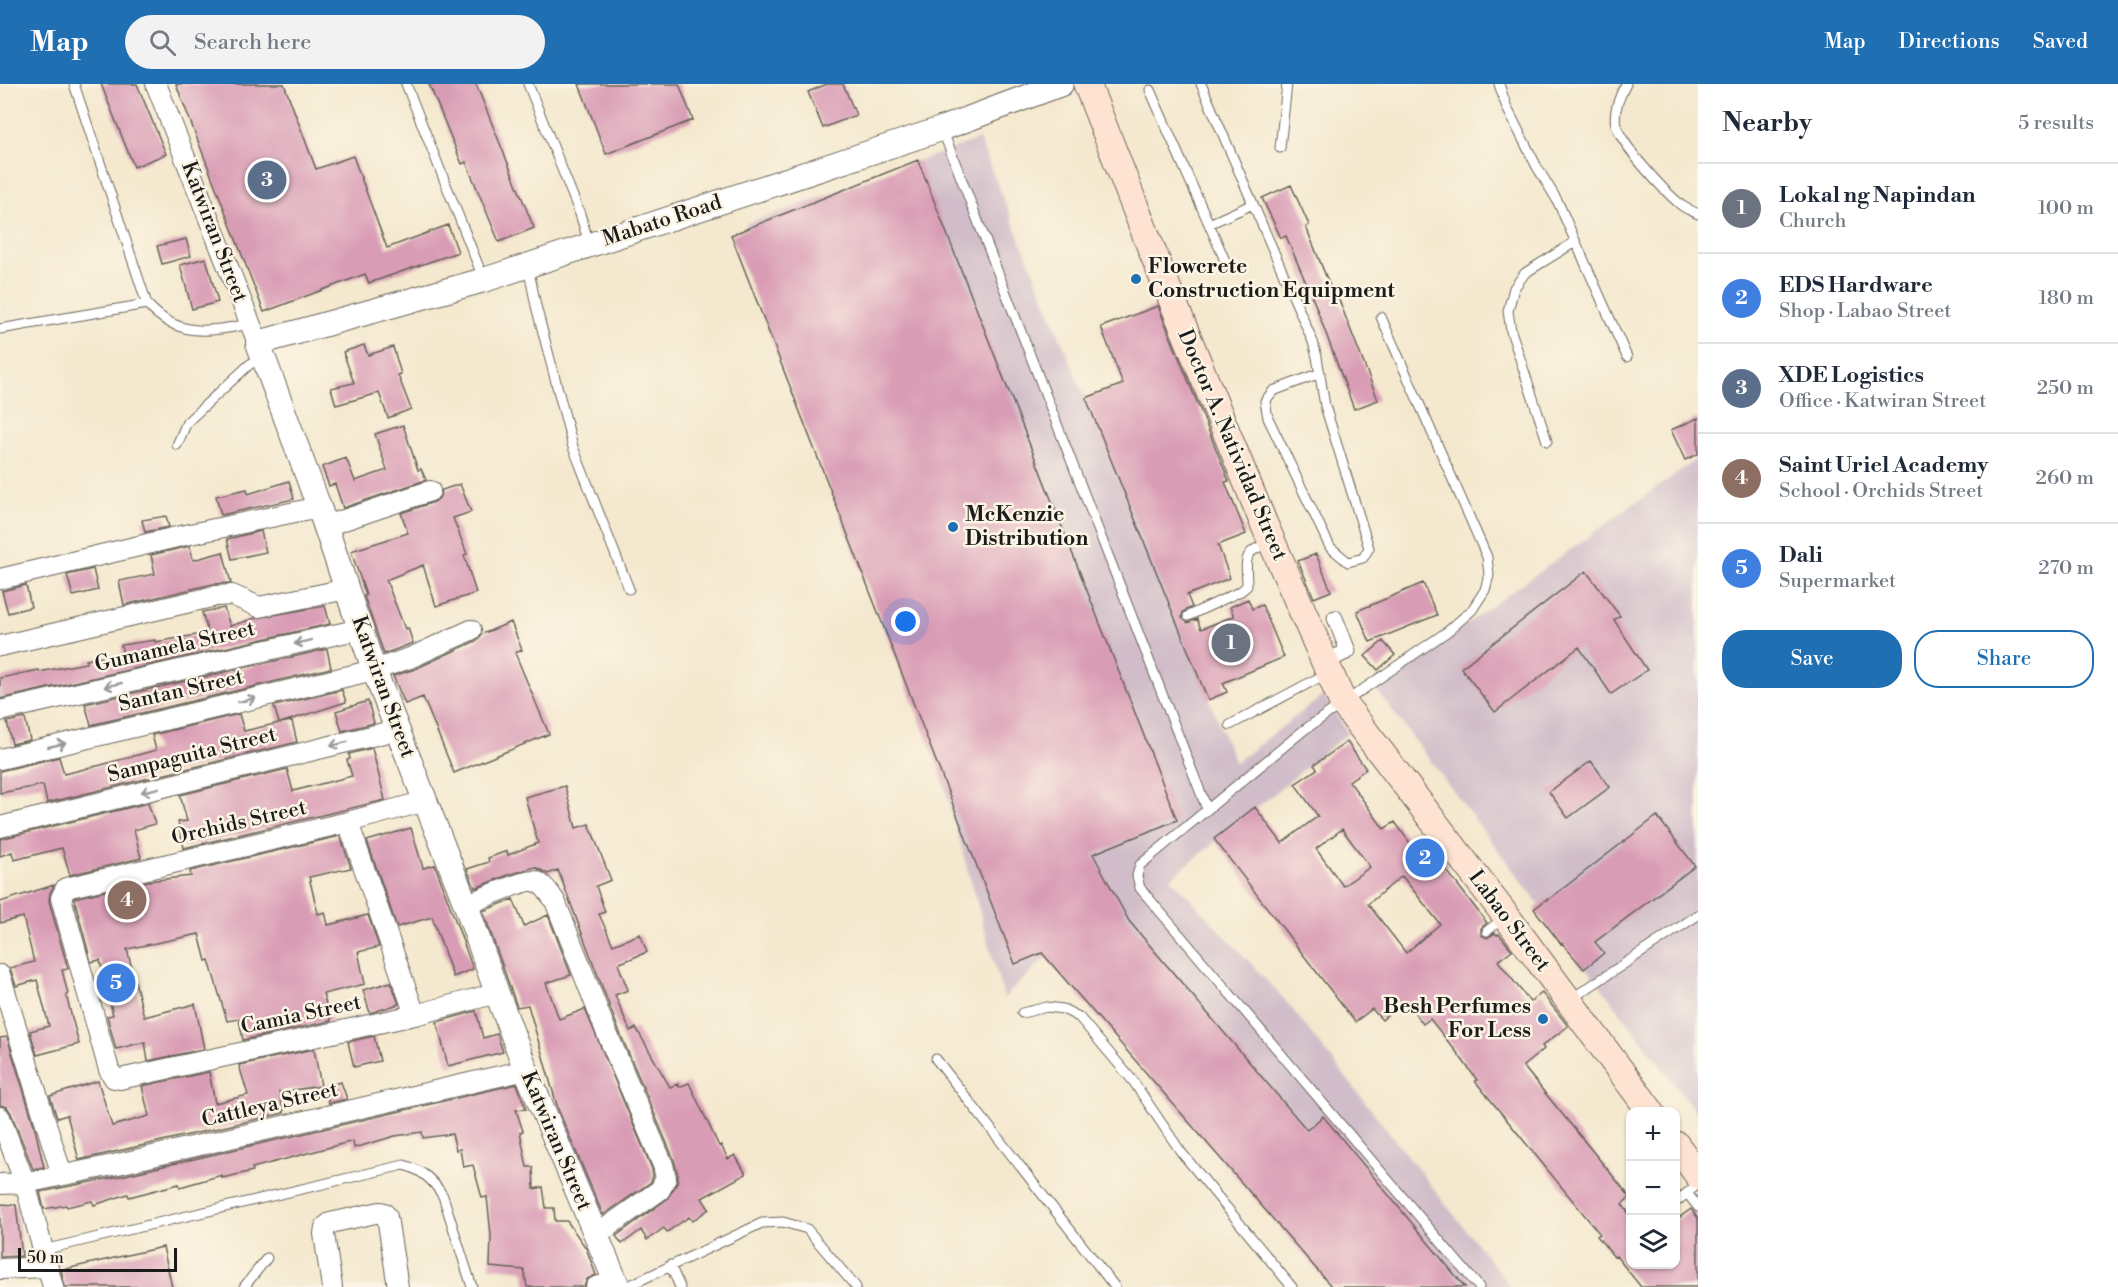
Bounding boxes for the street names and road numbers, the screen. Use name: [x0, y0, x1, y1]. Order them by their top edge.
street label: Katwiran Street: [175, 158, 253, 307]
street label: Mabato Road: [599, 189, 725, 252]
street label: Doctor A. Natividad Street: [1171, 325, 1293, 565]
street label: Katwiran Street: [345, 613, 421, 762]
street label: Gumamela Street: [92, 616, 258, 678]
street label: Santan Street: [116, 664, 247, 718]
street label: Sampaguita Street: [105, 721, 280, 789]
street label: Orchids Street: [169, 795, 310, 851]
street label: Labao Street: [1462, 865, 1556, 977]
street label: Camia Street: [238, 989, 364, 1040]
street label: Katwiran Street: [515, 1067, 597, 1215]
street label: Cattleya Street: [199, 1077, 341, 1133]

